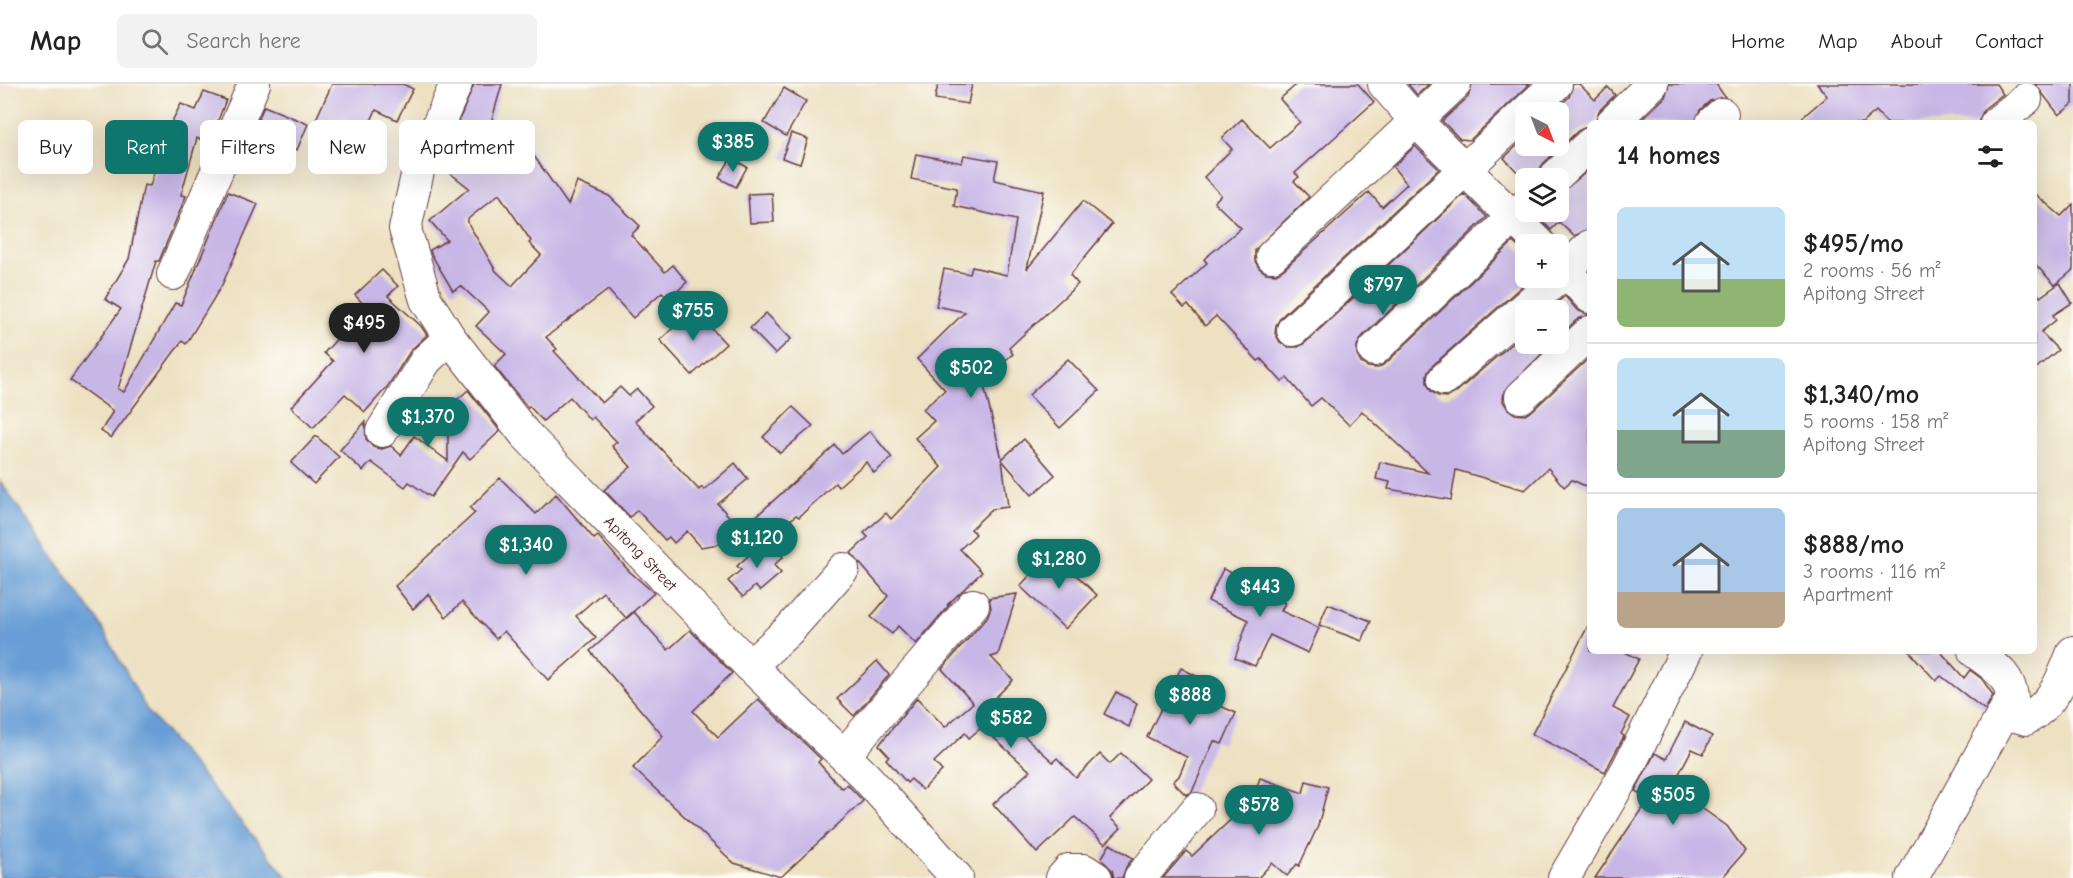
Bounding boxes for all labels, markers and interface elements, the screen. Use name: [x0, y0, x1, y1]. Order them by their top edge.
search box: [117, 14, 537, 68]
text: Map: [30, 25, 81, 57]
icon: search: [138, 25, 171, 58]
text: Search here: [186, 28, 301, 54]
text: Home: [1731, 29, 1785, 53]
text: Map: [1818, 29, 1858, 53]
text: About: [1891, 29, 1942, 53]
text: Contact: [1975, 29, 2043, 53]
north arrow: [1515, 102, 1569, 156]
map controls: [1515, 102, 1569, 354]
chip: Buy: [18, 120, 93, 174]
chip: Rent: [105, 120, 188, 174]
chip: Filters: [200, 120, 296, 174]
chip: New: [308, 120, 387, 174]
chip: Apartment: [399, 120, 535, 174]
pin: $385: [697, 122, 769, 173]
text: $385: [712, 130, 754, 153]
icon: filters: [1974, 140, 2007, 173]
text: 14 homes: [1617, 141, 1720, 171]
button: layers: [1515, 168, 1569, 222]
text: $495/mo: [1803, 229, 1904, 259]
icon: home: [1665, 231, 1737, 303]
button: +: [1515, 234, 1569, 288]
text: 2 rooms · 56 m²: [1803, 259, 1941, 282]
pin: $797: [1347, 265, 1419, 316]
text: $797: [1363, 273, 1403, 296]
text: Apitong Street: [1803, 282, 1924, 305]
pin: $755: [657, 291, 729, 342]
text: $755: [672, 299, 714, 322]
button: −: [1515, 300, 1569, 354]
pin: $495: [328, 303, 400, 354]
text: $495: [343, 311, 385, 334]
pin: $502: [935, 348, 1007, 399]
text: $502: [949, 356, 993, 379]
text: $1,340/mo: [1803, 380, 1919, 410]
icon: home: [1665, 382, 1737, 454]
pin: $1,370: [379, 397, 477, 448]
text: $1,370: [401, 405, 455, 428]
text: 5 rooms · 158 m²: [1803, 410, 1948, 433]
text: Apitong Street: [1803, 433, 1924, 456]
street label: Apitong Street: [600, 513, 681, 595]
pin: $1,120: [708, 518, 806, 569]
pin: $1,340: [477, 525, 575, 576]
text: $1,120: [731, 526, 783, 549]
text: $888/mo: [1803, 530, 1904, 560]
icon: home: [1665, 532, 1737, 604]
text: $1,340: [499, 533, 553, 556]
pin: $1,280: [1010, 539, 1108, 590]
text: $1,280: [1031, 547, 1087, 570]
text: 3 rooms · 116 m²: [1803, 560, 1945, 583]
pin: $443: [1224, 567, 1296, 618]
text: $443: [1240, 575, 1280, 598]
text: Apartment: [1803, 583, 1893, 606]
pin: $888: [1154, 675, 1226, 726]
text: $888: [1169, 683, 1211, 706]
pin: $582: [975, 698, 1047, 749]
text: $582: [990, 706, 1032, 729]
pin: $505: [1637, 775, 1709, 826]
text: $505: [1651, 783, 1695, 806]
pin: $578: [1223, 785, 1295, 836]
text: $578: [1238, 793, 1280, 816]

